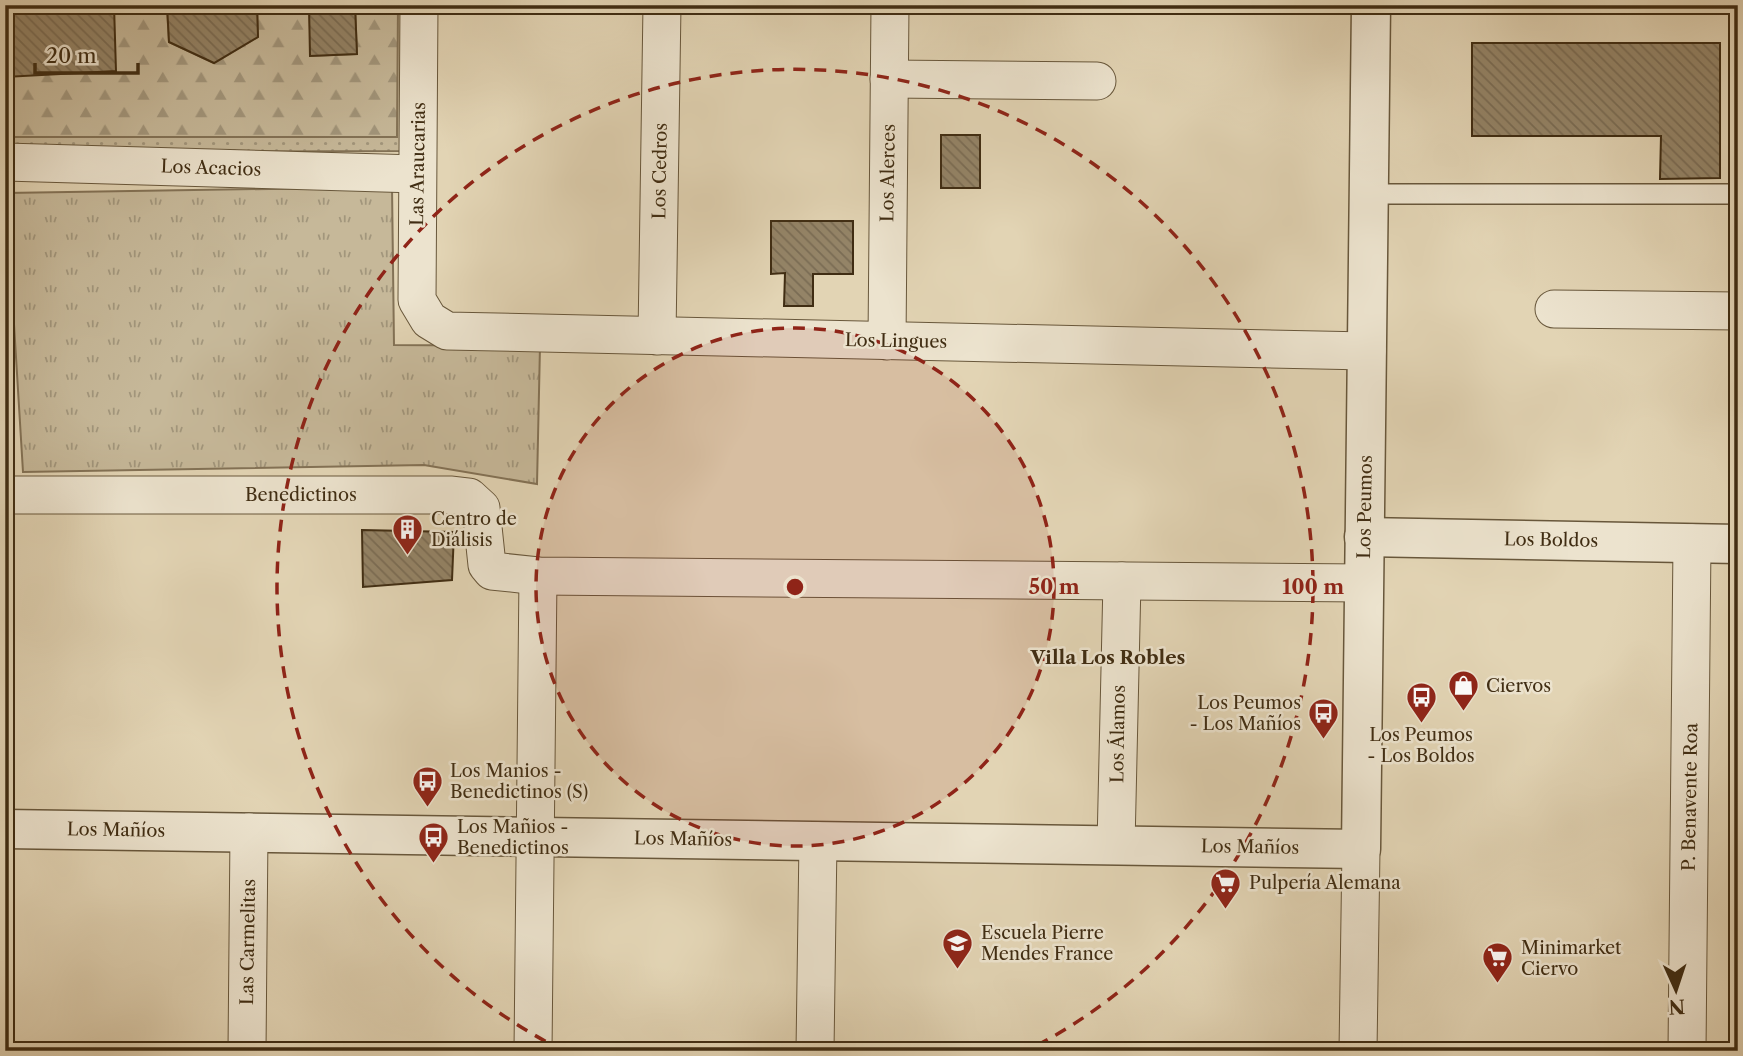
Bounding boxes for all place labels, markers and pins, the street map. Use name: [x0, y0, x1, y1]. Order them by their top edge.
place label: Centro de Diálisis: [431, 508, 517, 551]
building icon: Centro de Diálisis: [391, 512, 425, 556]
centre of rings: [783, 575, 807, 599]
shop icon: Ciervos: [1446, 669, 1480, 713]
place label: Ciervos: [1486, 675, 1551, 697]
bus stop icon: Los Peumos - Los Boldos: [1404, 680, 1438, 724]
place label: Los Peumos - Los Mañíos: [1190, 692, 1301, 735]
bus stop icon: Los Peumos - Los Mañíos: [1307, 696, 1341, 740]
place label: Los Peumos - Los Boldos: [1367, 724, 1475, 767]
place label: Los Manios - Benedictinos (S): [450, 760, 588, 803]
bus stop icon: Los Manios - Benedictinos (S): [410, 764, 444, 808]
place label: Los Mañios - Benedictinos: [457, 816, 569, 859]
bus stop icon: Los Mañios - Benedictinos: [417, 820, 451, 864]
supermarket icon: Pulpería Alemana: [1209, 866, 1243, 910]
place label: Pulpería Alemana: [1249, 872, 1401, 894]
place label: Escuela Pierre Mendes France: [981, 922, 1113, 965]
school or university icon: Escuela Pierre Mendes France: [941, 926, 975, 970]
place label: Minimarket Ciervo: [1521, 937, 1622, 980]
supermarket icon: Minimarket Ciervo: [1481, 941, 1515, 985]

